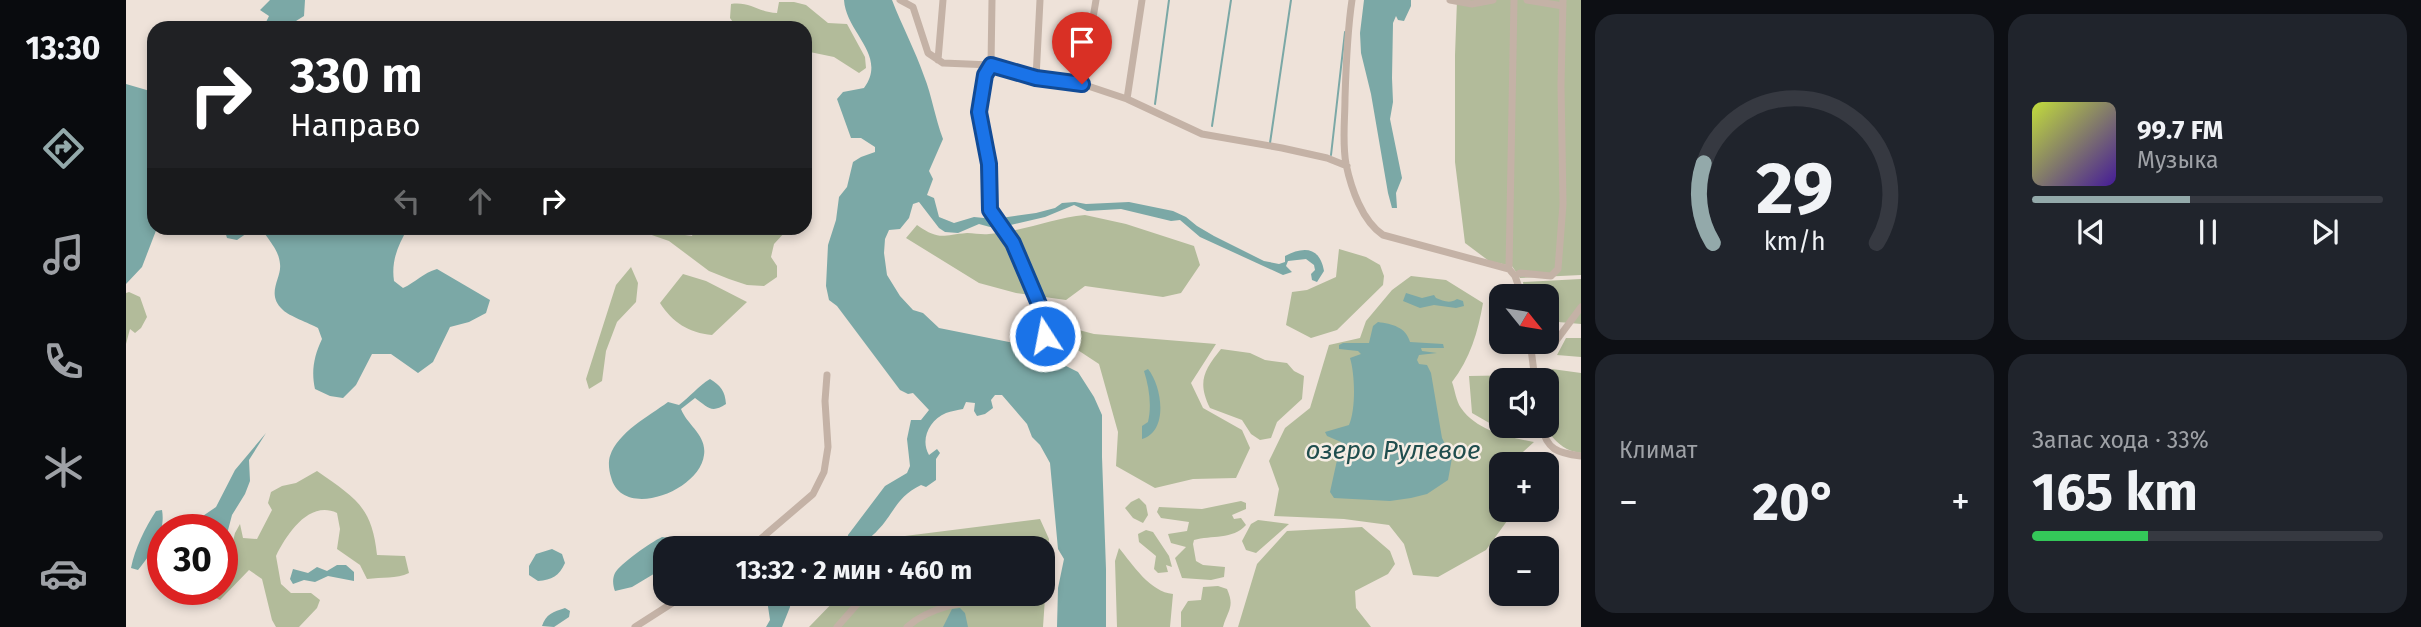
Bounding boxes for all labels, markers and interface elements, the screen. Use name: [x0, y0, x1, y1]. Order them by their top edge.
pin: [1052, 12.0, 1112, 84]
icon: arrive: [1063, 23, 1101, 61]
text: 13:30: [25, 29, 101, 67]
text: 330 m: [290, 46, 423, 105]
icon: right: [175, 49, 266, 140]
text: Направо: [290, 106, 421, 144]
text: 99.7 FM: [2137, 115, 2223, 146]
icon: directions: [39, 124, 88, 173]
text: 29: [1756, 145, 1833, 232]
text: Музыка: [2137, 146, 2218, 174]
icon: left: [388, 182, 426, 220]
icon: ahead: [461, 182, 499, 220]
icon: right: [534, 182, 572, 220]
icon: previous: [2072, 213, 2110, 251]
icon: pause: [2189, 213, 2227, 251]
icon: next: [2306, 213, 2344, 251]
text: km/h: [1764, 227, 1825, 257]
icon: music: [39, 230, 88, 279]
north arrow: [1489, 284, 1559, 354]
map controls: [1489, 284, 1559, 606]
position arrow: [1008, 299, 1082, 373]
icon: phone: [39, 337, 88, 386]
button: sound: [1489, 368, 1559, 438]
text: Запас хода · 33%: [2032, 426, 2209, 454]
water label: озеро Рулевое: [1306, 435, 1480, 466]
text: Климат: [1619, 436, 1697, 464]
icon: climate: [39, 443, 88, 492]
button: +: [1489, 452, 1559, 522]
text: 165 km: [2032, 461, 2198, 524]
text: 20°: [1752, 471, 1837, 534]
text: −: [1619, 479, 1638, 525]
text: +: [1951, 479, 1970, 525]
speed limit sign: 30: [147, 514, 238, 605]
button: −: [1489, 536, 1559, 606]
icon: car: [39, 549, 88, 598]
text: 13:32 · 2 мин · 460 m: [736, 555, 972, 586]

